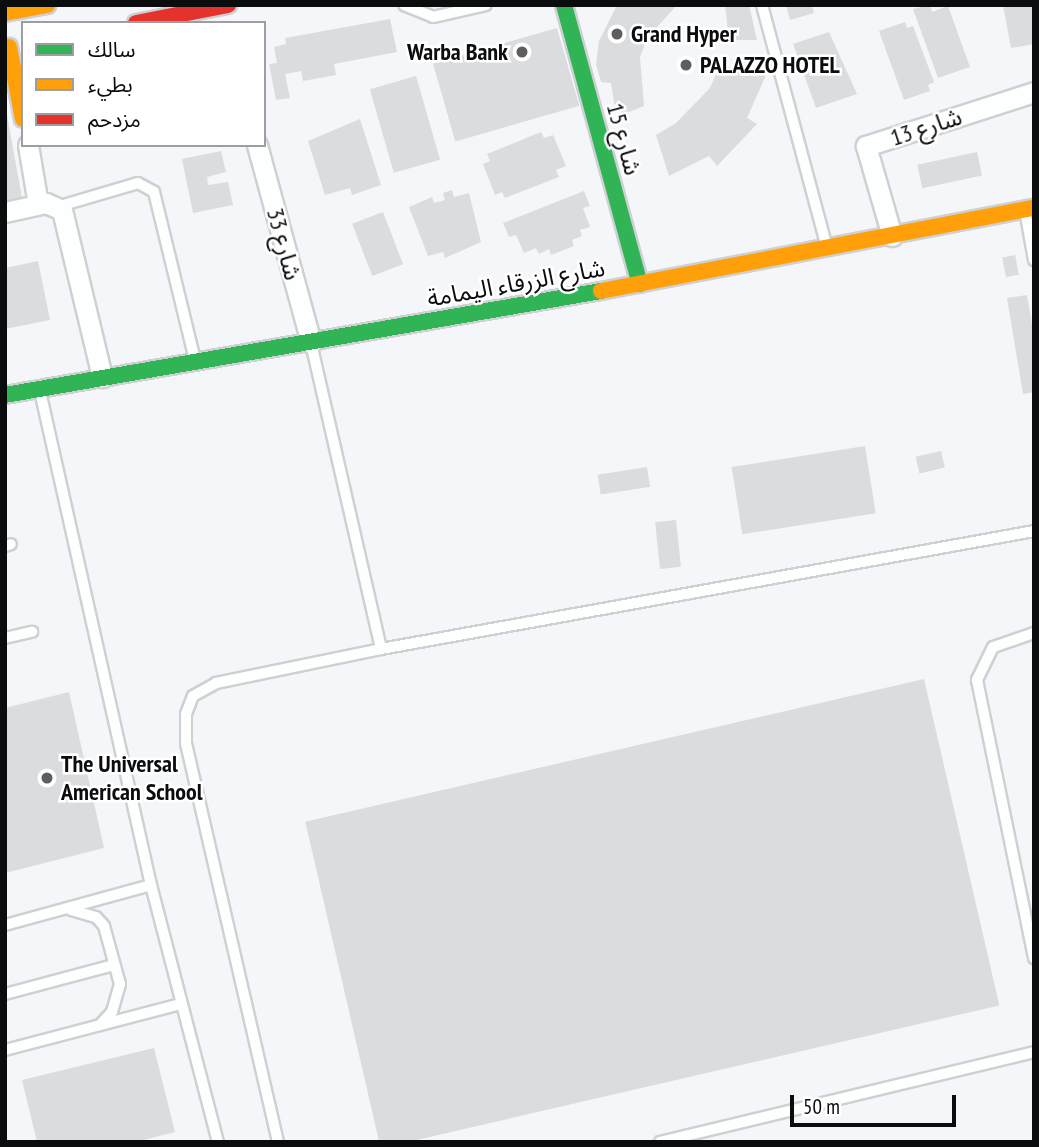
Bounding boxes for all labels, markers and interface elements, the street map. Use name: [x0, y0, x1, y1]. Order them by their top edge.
place label: Grand Hyper: [631, 20, 737, 48]
legend: [21, 21, 266, 147]
marker: Grand Hyper: [609, 26, 625, 42]
text: سالك: [88, 36, 135, 63]
place label: Warba Bank: [407, 38, 508, 66]
marker: Warba Bank: [514, 44, 530, 60]
place label: PALAZZO HOTEL: [700, 51, 840, 79]
marker: PALAZZO HOTEL: [678, 57, 694, 73]
text: بطيء: [88, 71, 133, 98]
street label: شارع 15: [601, 100, 647, 178]
street label: شارع 13: [887, 102, 965, 152]
text: مزدحم: [88, 106, 141, 133]
street label: شارع 33: [261, 205, 307, 283]
street label: شارع الزرقاء اليمامة: [425, 253, 607, 313]
place label: The Universal American School: [61, 750, 203, 806]
marker: The Universal American School: [39, 770, 55, 786]
scale bar: [794, 1080, 960, 1124]
text: 50 m: [803, 1093, 840, 1120]

